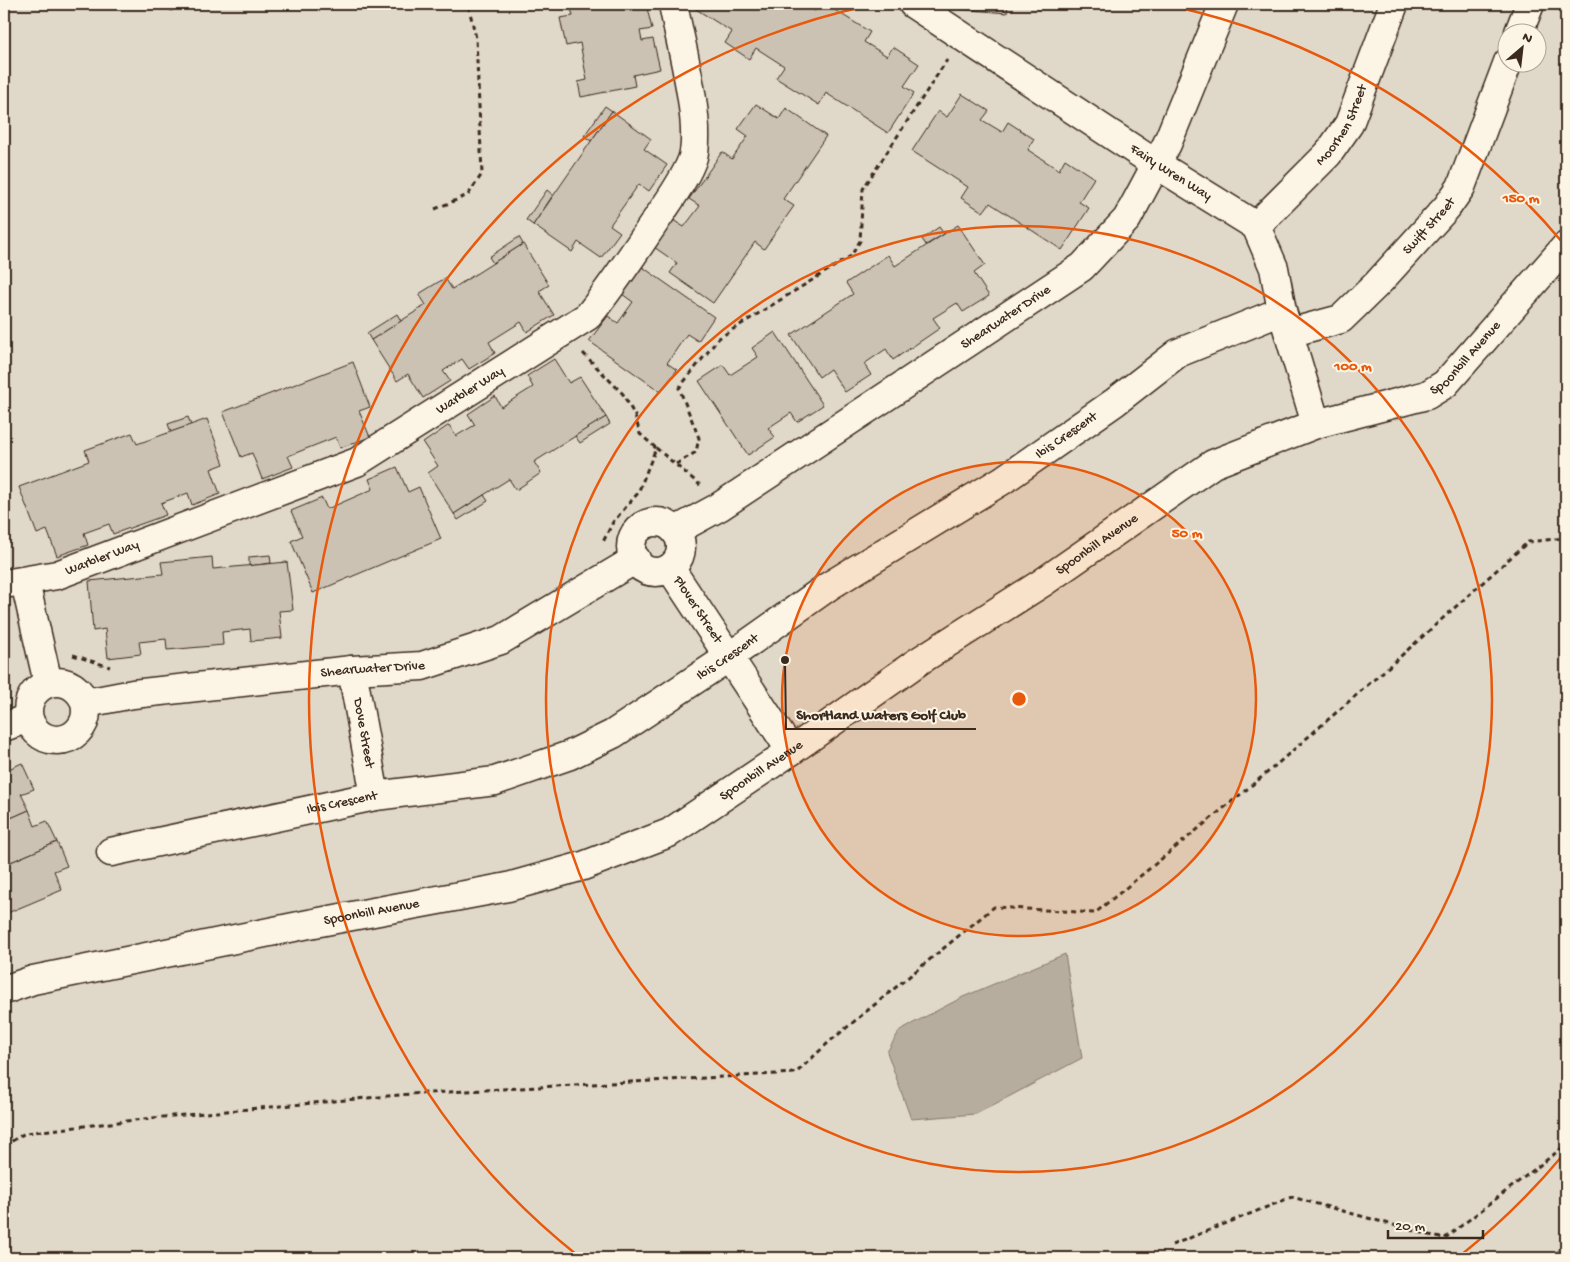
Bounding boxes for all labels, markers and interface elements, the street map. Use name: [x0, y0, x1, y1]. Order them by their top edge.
north arrow: [1498, 22, 1548, 72]
text: N: [1519, 29, 1535, 48]
street label: Moorhen Street: [1312, 81, 1372, 170]
street label: Fairy Wren Way: [1126, 140, 1215, 205]
text: 150 m: [1502, 190, 1540, 208]
street label: Swift Street: [1399, 193, 1460, 258]
street label: Shearwater Drive: [958, 281, 1055, 353]
street label: Spoonbill Avenue: [1427, 317, 1505, 400]
text: 100 m: [1333, 358, 1372, 376]
street label: Warbler Way: [433, 363, 507, 418]
street label: Ibis Crescent: [1032, 408, 1102, 463]
street label: Spoonbill Avenue: [1053, 510, 1142, 579]
text: 50 m: [1172, 525, 1203, 543]
street label: Warbler Way: [63, 536, 141, 580]
street label: Plover Street: [669, 572, 727, 648]
street label: Ibis Crescent: [693, 629, 763, 685]
street label: Shearwater Drive: [320, 657, 426, 682]
centre of rings: [1010, 690, 1028, 708]
street label: Dove Street: [349, 696, 378, 770]
callout: Shortland Waters Golf Club: [786, 699, 976, 729]
text: Shortland Waters Golf Club: [796, 707, 966, 725]
street label: Spoonbill Avenue: [716, 736, 807, 805]
street label: Ibis Crescent: [305, 787, 380, 819]
street label: Spoonbill Avenue: [323, 895, 421, 930]
scale bar: [1388, 1207, 1482, 1239]
text: 20 m: [1395, 1218, 1425, 1236]

